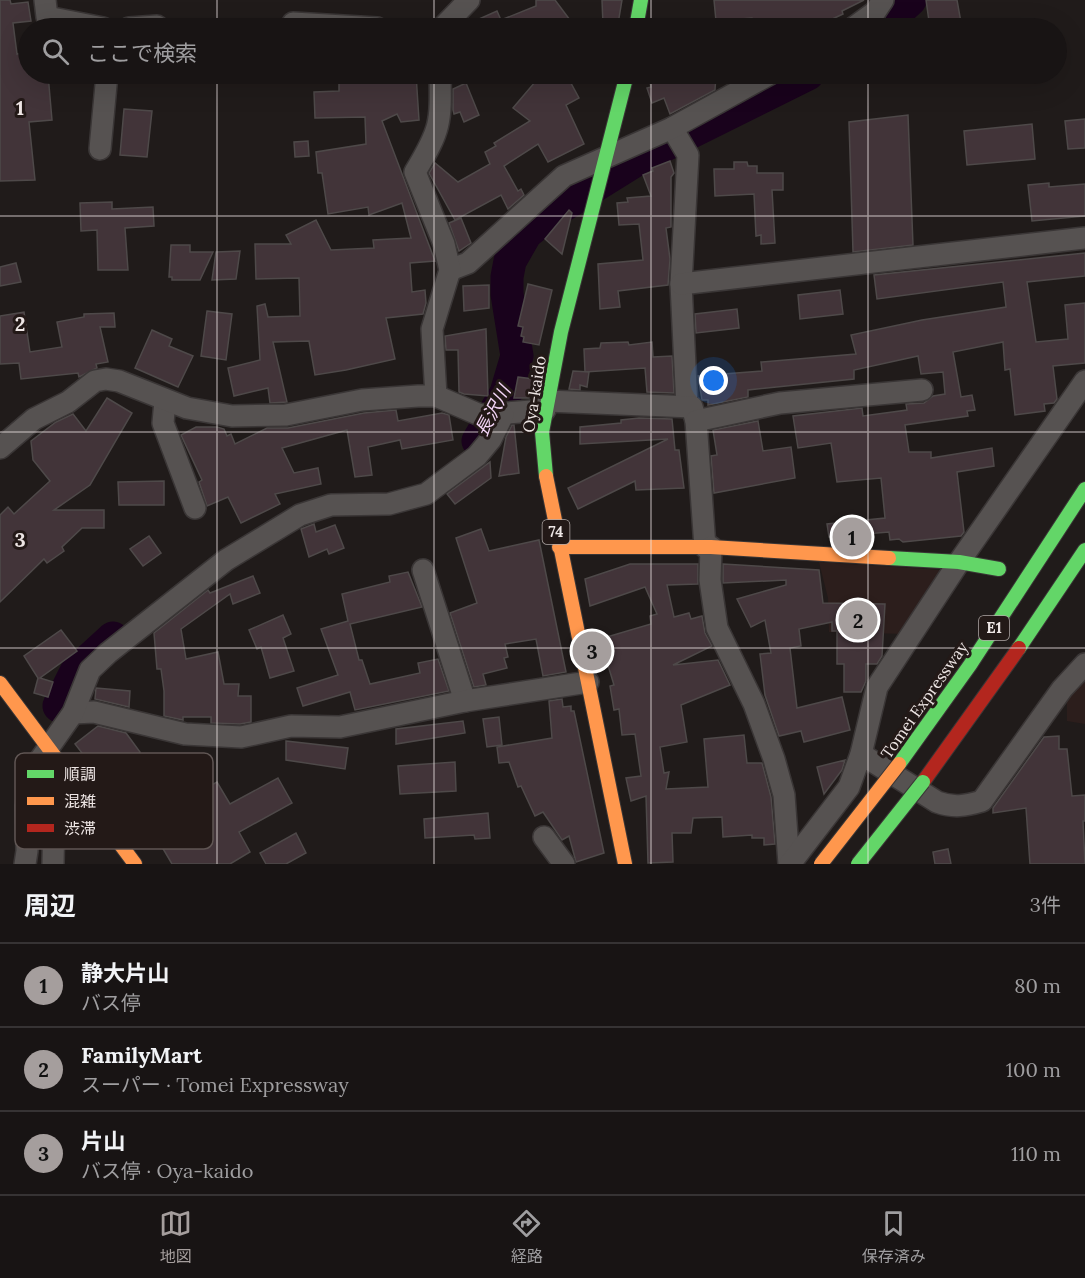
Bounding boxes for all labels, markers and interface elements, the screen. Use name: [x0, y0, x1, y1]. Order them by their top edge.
search box: [18, 18, 1067, 84]
icon: search: [39, 35, 72, 68]
text: ここで検索: [87, 39, 197, 67]
text: 1: [16, 95, 24, 120]
text: 2: [15, 311, 25, 336]
street label: Oya-kaido: [518, 354, 550, 434]
your location: [699, 366, 728, 395]
water label: 長沢川: [470, 380, 516, 440]
pin: 1: [832, 514, 872, 560]
road number: 74: [542, 520, 570, 544]
text: 3: [14, 527, 26, 552]
pin: 2: [838, 598, 878, 642]
road number: E1: [979, 616, 1009, 640]
pin: 3: [572, 628, 612, 674]
street label: Tomei Expressway: [876, 637, 972, 762]
legend: [15, 753, 213, 849]
text: 順調: [64, 764, 96, 784]
text: 混雑: [64, 791, 96, 811]
text: 渋滞: [64, 818, 96, 838]
text: 周辺: [24, 889, 76, 922]
text: 3件: [1030, 892, 1061, 917]
text: 静大片山: [81, 959, 169, 987]
text: 1: [39, 973, 48, 998]
text: 80 m: [1014, 973, 1061, 998]
text: バス停: [81, 990, 141, 1015]
text: FamilyMart: [81, 1041, 202, 1069]
text: 2: [38, 1057, 49, 1082]
text: 100 m: [1006, 1057, 1061, 1082]
text: スーパー · Tomei Expressway: [81, 1072, 349, 1097]
text: 片山: [81, 1127, 125, 1155]
text: 3: [38, 1141, 49, 1166]
text: 110 m: [1011, 1141, 1061, 1166]
text: バス停 · Oya-kaido: [81, 1158, 253, 1183]
tab: 地図: [159, 1207, 192, 1267]
tab: 経路: [510, 1207, 543, 1267]
tab: 保存済み: [862, 1207, 926, 1267]

